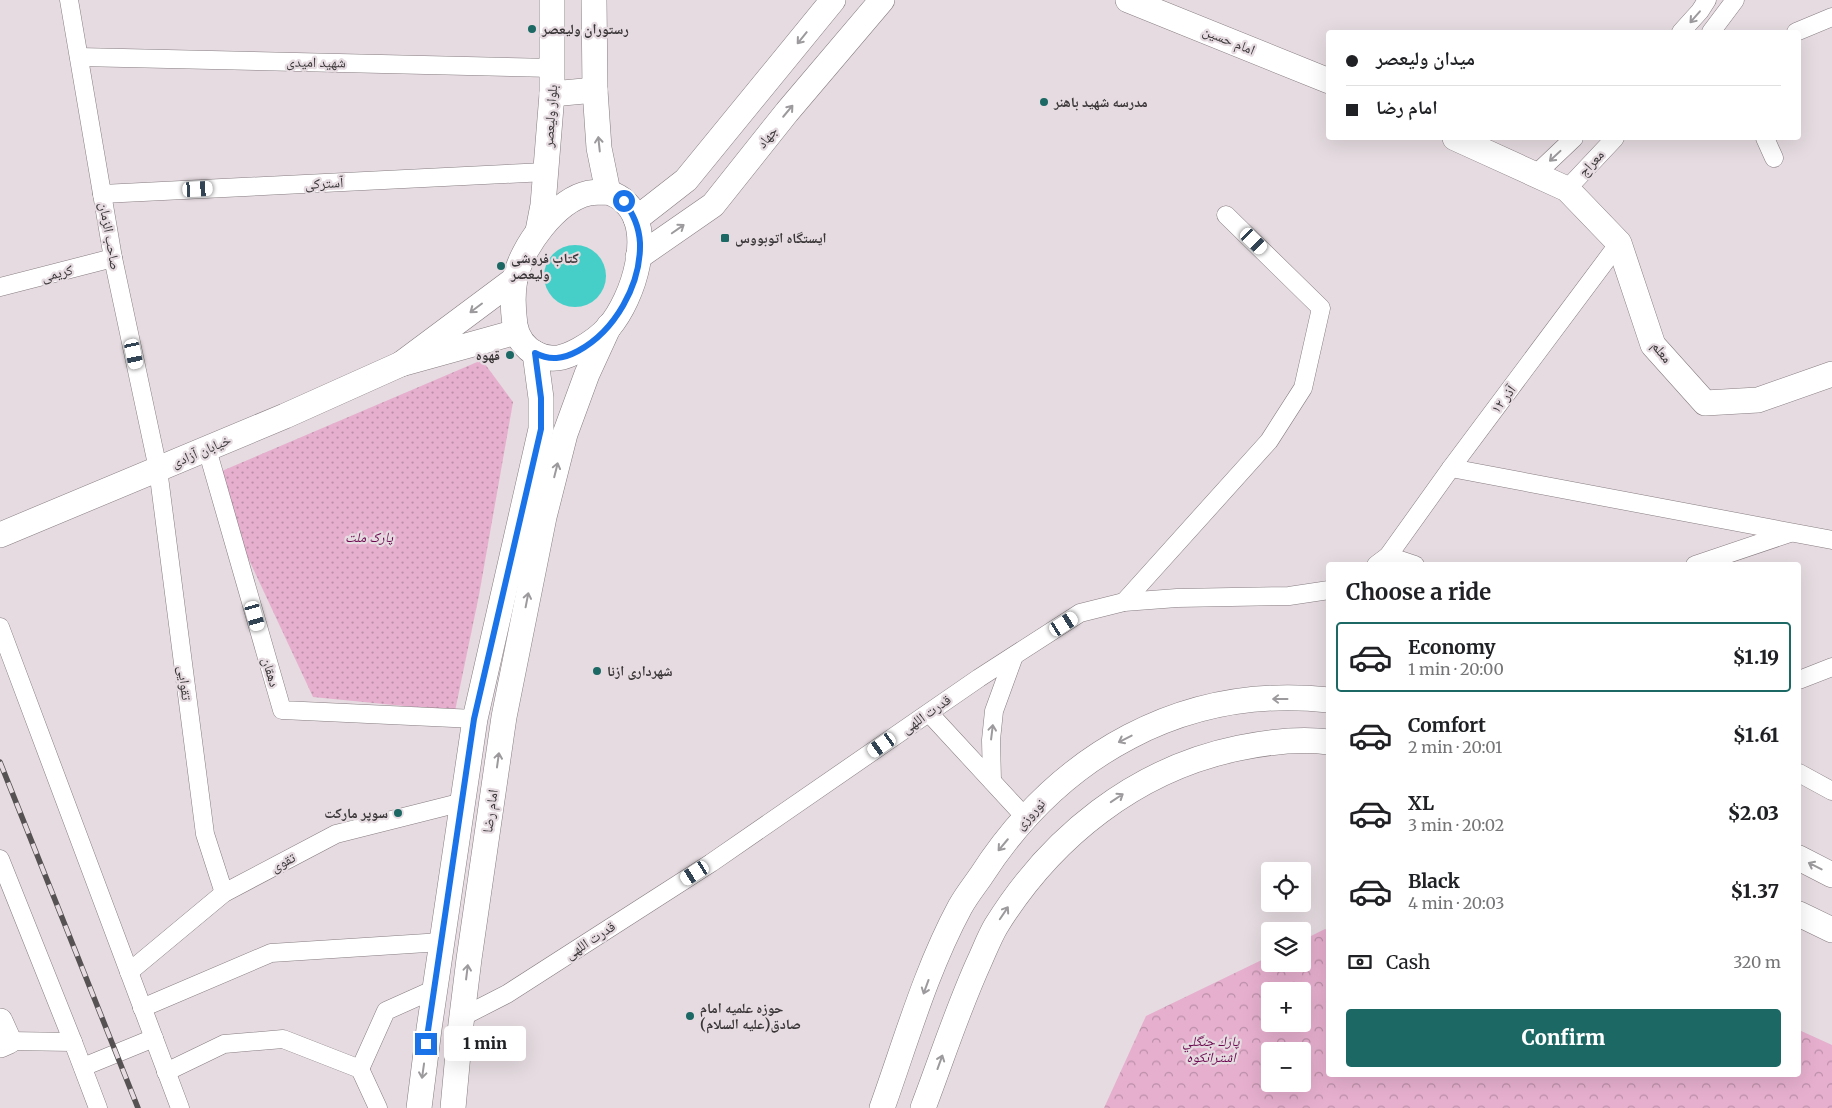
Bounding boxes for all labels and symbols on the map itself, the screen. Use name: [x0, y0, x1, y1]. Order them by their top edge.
one-way arrow: [1689, 10, 1701, 23]
place label: رستوران ولیعصر: [541, 20, 629, 38]
street label: امام حسین: [1200, 21, 1258, 60]
marker: رستوران ولیعصر: [526, 23, 538, 35]
one-way arrow: [797, 31, 808, 44]
street label: شهید امیدی: [286, 52, 346, 72]
street label: بلوار ولیعصر: [539, 84, 561, 149]
place label: مدرسه شهید باهنر: [1053, 93, 1148, 111]
marker: مدرسه شهید باهنر: [1038, 96, 1050, 108]
one-way arrow: [782, 105, 794, 118]
street label: جهاد: [753, 122, 781, 152]
one-way arrow: [594, 136, 604, 152]
street label: معراج: [1574, 146, 1608, 181]
one-way arrow: [1549, 150, 1562, 162]
street label: آسترکی: [304, 173, 344, 193]
car: [182, 181, 213, 197]
route start: [613, 190, 635, 212]
street label: صاحب الزمان: [95, 201, 125, 271]
one-way arrow: [671, 224, 685, 234]
car: [1238, 225, 1270, 257]
place label: ایستگاه اتوبووس: [735, 229, 827, 247]
marker: ایستگاه اتوبووس: [719, 232, 731, 244]
place label: کتاب فروشی ولیعصر: [510, 249, 579, 283]
street label: کریمی: [39, 260, 75, 286]
marker: کتاب فروشی ولیعصر: [495, 260, 507, 272]
one-way arrow: [469, 303, 483, 313]
street label: معلم: [1647, 337, 1676, 367]
car: [123, 338, 144, 370]
place label: قهوه: [476, 346, 500, 364]
marker: قهوه: [504, 349, 516, 361]
street label: ۱۲ آذر: [1487, 381, 1520, 417]
street label: خیابان آزادی: [169, 430, 234, 472]
one-way arrow: [552, 462, 561, 478]
park label: پارک ملت: [345, 528, 393, 546]
one-way arrow: [523, 592, 533, 608]
car: [243, 600, 266, 632]
car: [1047, 610, 1080, 638]
street label: دهقان: [258, 655, 284, 689]
place label: شهرداری ازنا: [607, 662, 673, 680]
street label: تقوایی: [174, 665, 196, 701]
marker: شهرداری ازنا: [591, 665, 603, 677]
street label: قدرت اللهی: [898, 690, 954, 738]
one-way arrow: [1272, 694, 1288, 704]
one-way arrow: [987, 724, 997, 740]
car: [865, 730, 898, 760]
one-way arrow: [1117, 734, 1132, 744]
one-way arrow: [493, 752, 503, 768]
street label: امام رضا: [478, 788, 503, 834]
one-way arrow: [1110, 793, 1124, 804]
street label: نوروزی: [1011, 794, 1049, 833]
place label: سوپر مارکت: [324, 804, 388, 822]
marker: سوپر مارکت: [392, 807, 404, 819]
one-way arrow: [997, 838, 1008, 851]
street label: تقوی: [268, 848, 299, 876]
car: [678, 859, 711, 887]
one-way arrow: [1808, 861, 1823, 871]
one-way arrow: [1000, 907, 1010, 921]
street label: قدرت اللهی: [561, 917, 619, 963]
one-way arrow: [462, 965, 472, 981]
one-way arrow: [921, 978, 930, 994]
place label: حوزه علمیه امام صادق(علیه السلام): [700, 999, 801, 1034]
marker: حوزه علمیه امام صادق(علیه السلام): [684, 1010, 696, 1022]
callout: 1 min: [444, 1026, 526, 1062]
park label: پارك جنگلي اشترانكوه: [1182, 1032, 1240, 1066]
route end: [415, 1033, 437, 1055]
one-way arrow: [936, 1055, 945, 1070]
one-way arrow: [418, 1062, 428, 1078]

